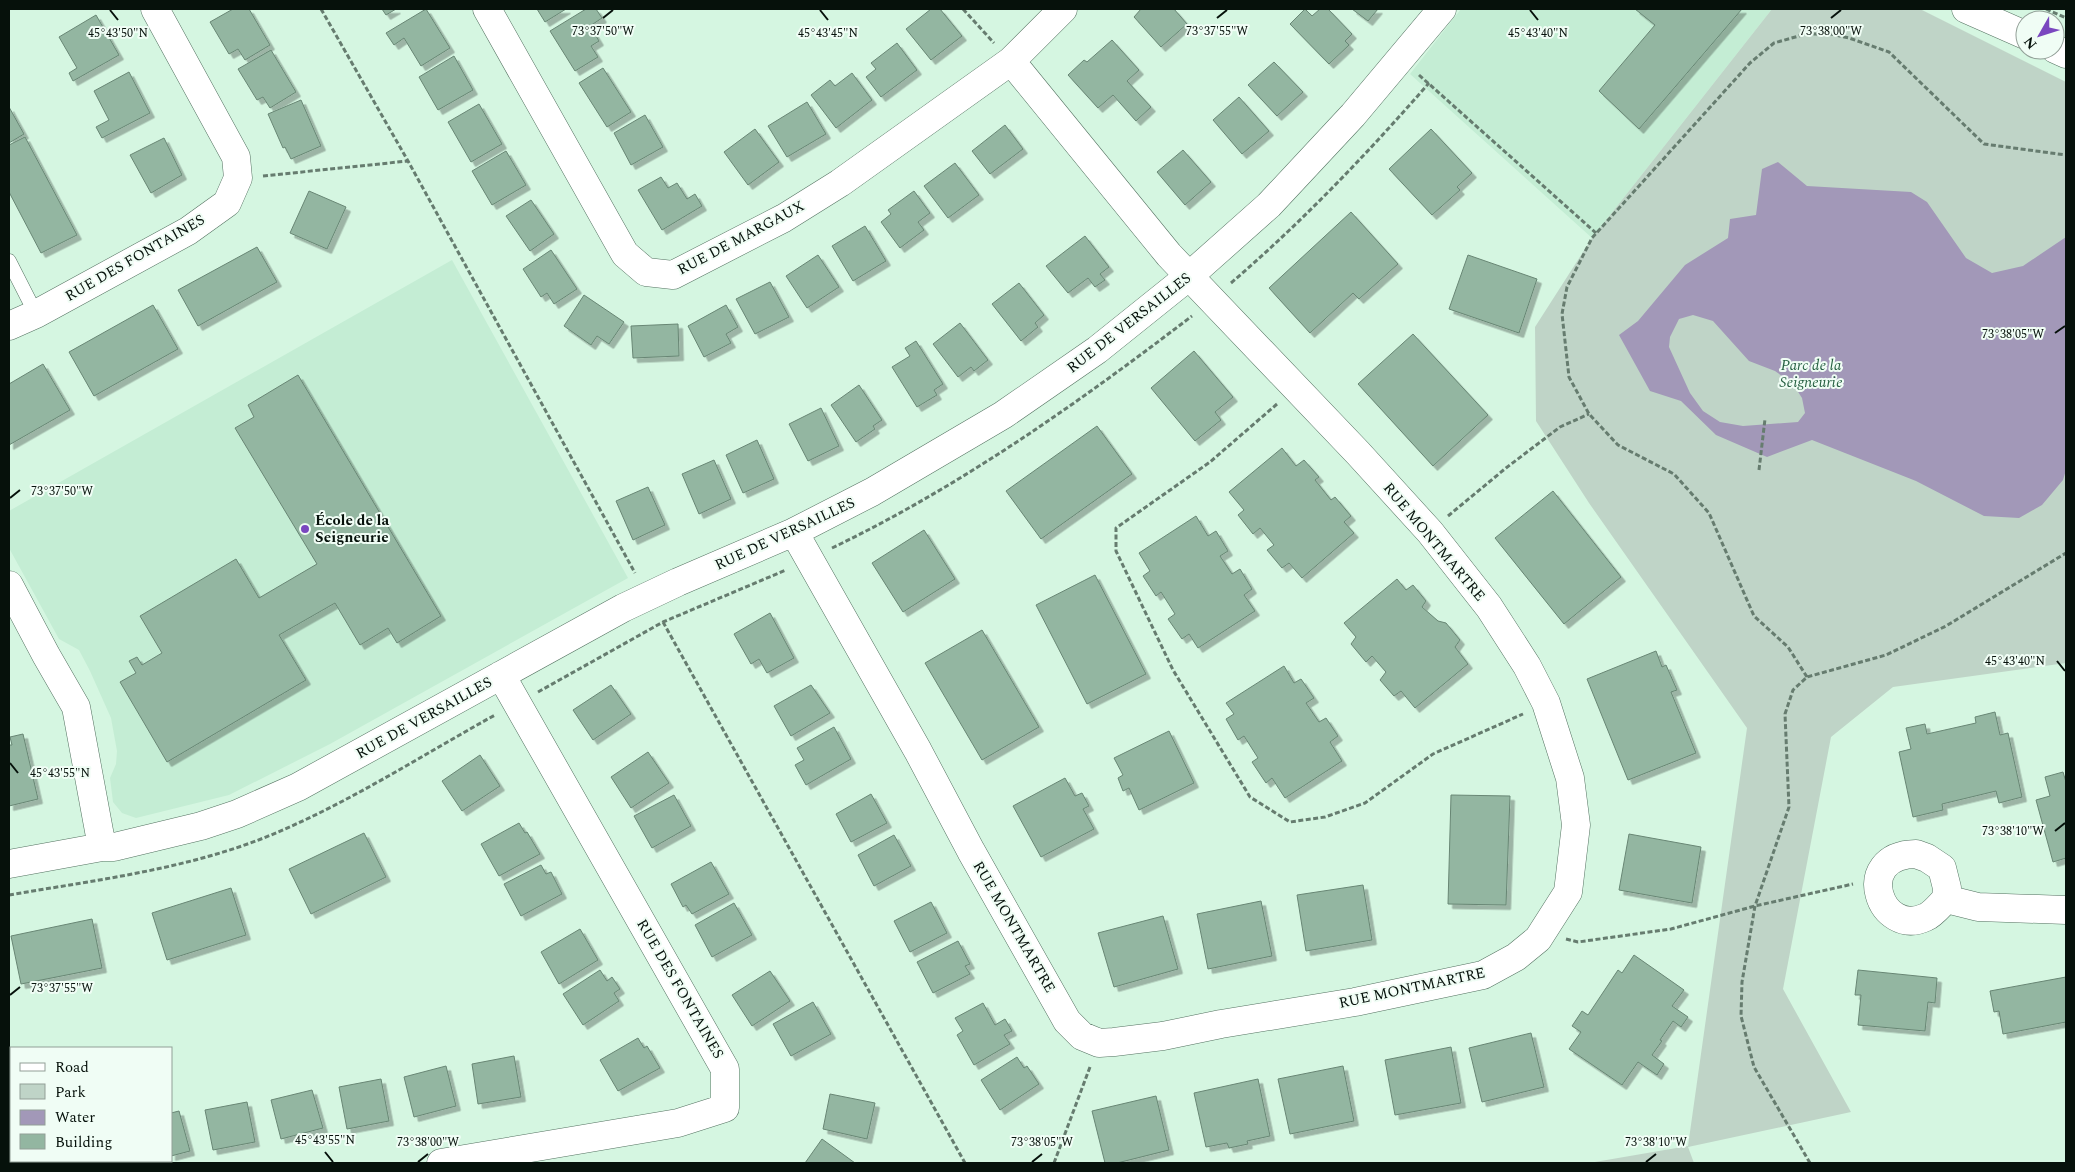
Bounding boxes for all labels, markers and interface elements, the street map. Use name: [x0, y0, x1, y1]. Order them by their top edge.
north arrow: [2015, 10, 2065, 60]
text: 73°37'50"W: [572, 22, 634, 41]
text: 73°37'55"W: [1186, 22, 1248, 41]
text: 73°38'00"W: [1800, 22, 1862, 41]
text: 45°43'50"N: [88, 24, 148, 43]
text: 45°43'45"N: [798, 24, 858, 43]
text: 45°43'40"N: [1508, 24, 1568, 43]
text: N: [2019, 32, 2042, 54]
street label: RUE DE MARGAUX: [673, 195, 809, 281]
street label: RUE DES FONTAINES: [61, 209, 209, 307]
street label: RUE DE VERSAILLES: [1062, 267, 1196, 379]
text: 73°38'05"W: [1982, 325, 2044, 344]
park label: Parc de la Seigneurie: [1779, 354, 1843, 394]
street label: RUE MONTMARTRE: [1377, 478, 1491, 606]
text: 73°37'50"W: [31, 482, 93, 501]
street label: RUE DE VERSAILLES: [711, 491, 859, 577]
place label: École de la Seigneurie: [315, 509, 389, 549]
marker: École de la Seigneurie: [299, 523, 311, 535]
text: 45°43'40"N: [1985, 652, 2045, 671]
street label: RUE DE VERSAILLES: [352, 671, 496, 765]
text: 45°43'55"N: [30, 764, 90, 783]
text: 73°38'10"W: [1982, 822, 2044, 841]
street label: RUE MONTMARTRE: [967, 857, 1061, 997]
street label: RUE DES FONTAINES: [631, 915, 729, 1063]
street label: RUE MONTMARTRE: [1337, 961, 1487, 1015]
text: 73°37'55"W: [31, 979, 93, 998]
legend: [10, 1047, 172, 1162]
text: Road: [55, 1056, 89, 1079]
text: Park: [55, 1081, 86, 1104]
text: Water: [55, 1106, 95, 1129]
text: Building: [55, 1131, 112, 1154]
text: 45°43'55"N: [295, 1131, 355, 1150]
text: 73°38'00"W: [397, 1133, 459, 1152]
text: 73°38'05"W: [1011, 1133, 1073, 1152]
text: 73°38'10"W: [1625, 1133, 1687, 1152]

